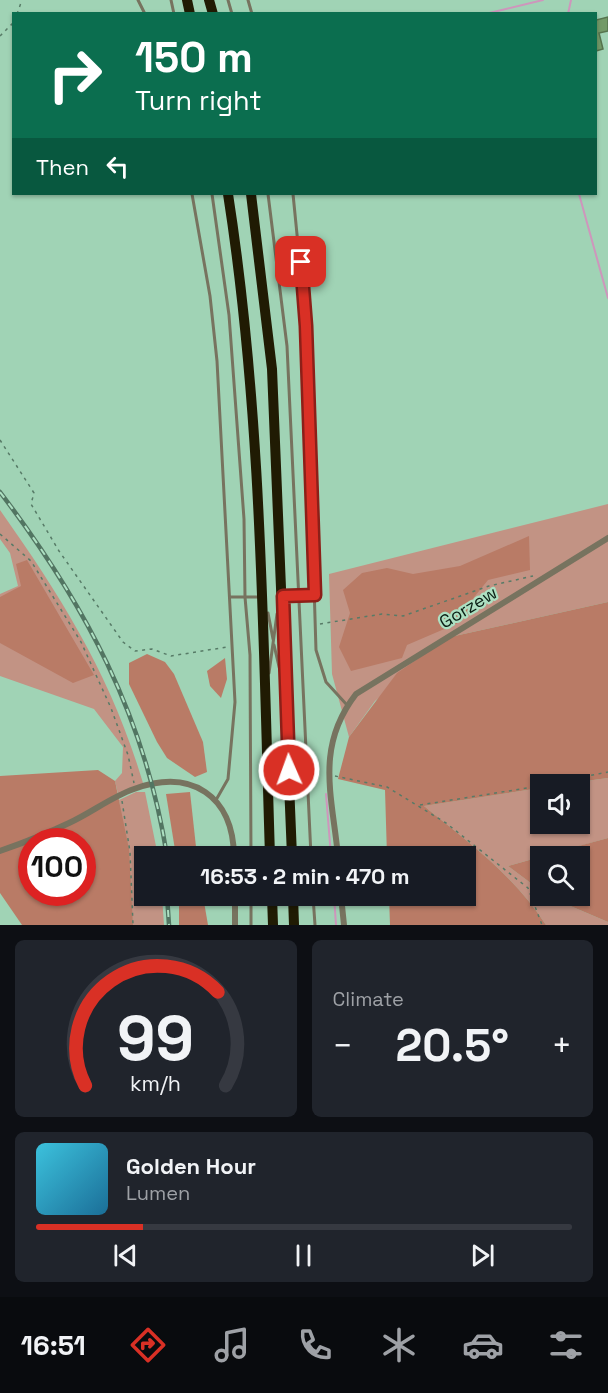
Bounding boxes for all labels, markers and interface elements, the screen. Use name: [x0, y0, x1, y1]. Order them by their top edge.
text: 150 m: [135, 31, 253, 84]
icon: right: [36, 36, 114, 114]
text: Turn right: [135, 83, 262, 118]
icon: left: [101, 150, 134, 183]
text: Then: [36, 153, 89, 181]
pin: [275, 236, 326, 287]
icon: arrive: [284, 245, 317, 278]
street label: Gorzew: [435, 581, 501, 633]
position arrow: [257, 738, 321, 802]
map controls: [530, 774, 590, 906]
button: sound: [530, 774, 590, 834]
speed limit sign: 100: [18, 828, 96, 906]
button: search: [530, 846, 590, 906]
text: 16:53 · 2 min · 470 m: [200, 862, 410, 890]
text: Climate: [333, 986, 404, 1012]
text: 99: [117, 999, 194, 1078]
text: 20.5°: [396, 1017, 509, 1074]
text: −: [333, 1025, 353, 1067]
text: +: [552, 1025, 572, 1067]
text: km/h: [130, 1070, 181, 1097]
text: Golden Hour: [126, 1152, 256, 1180]
text: Lumen: [126, 1180, 190, 1206]
icon: previous: [109, 1239, 142, 1272]
icon: pause: [287, 1239, 320, 1272]
icon: next: [466, 1239, 499, 1272]
icon: directions: [127, 1324, 169, 1366]
icon: music: [211, 1324, 253, 1366]
icon: phone: [294, 1324, 336, 1366]
icon: climate: [378, 1324, 420, 1366]
icon: car: [462, 1324, 504, 1366]
icon: filters: [545, 1324, 587, 1366]
text: 16:51: [21, 1328, 86, 1363]

